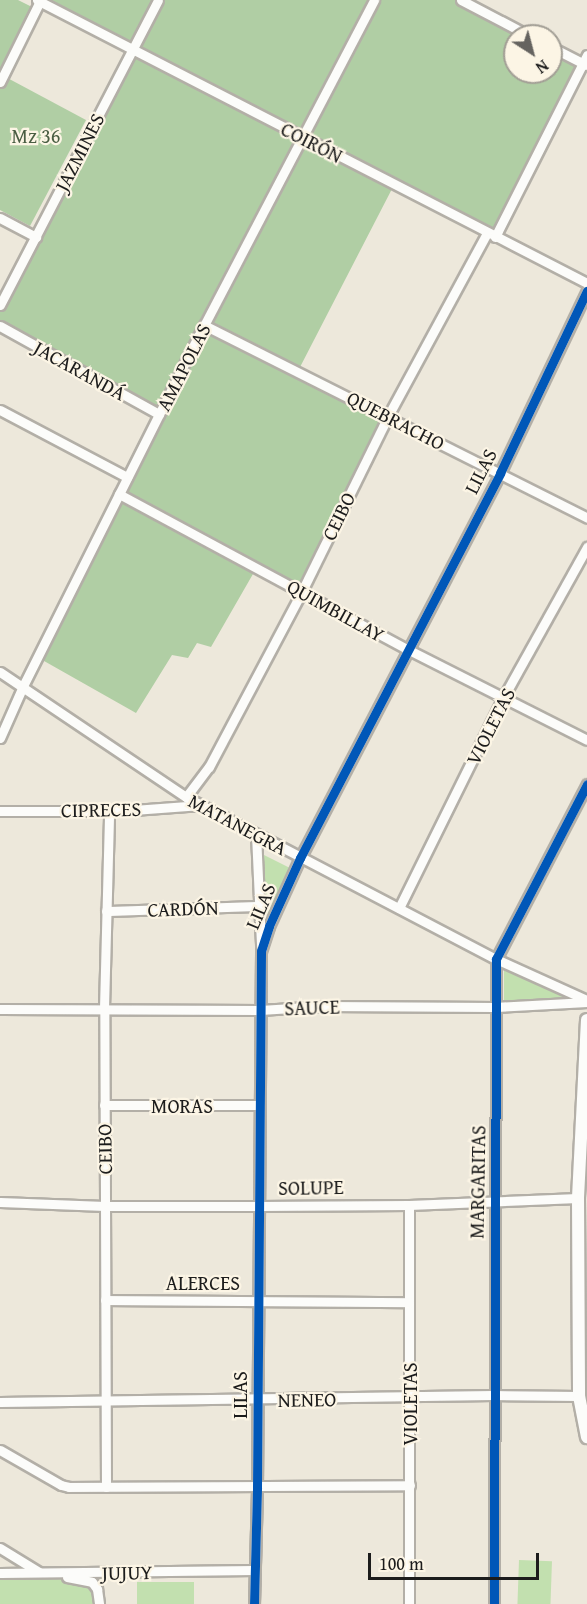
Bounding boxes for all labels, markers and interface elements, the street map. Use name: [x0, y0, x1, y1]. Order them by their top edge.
north arrow: [503, 24, 563, 84]
text: N: [531, 54, 554, 80]
street label: JAZMINES: [49, 109, 109, 195]
street label: COIRÓN: [277, 116, 347, 168]
park label: Mz 36: [12, 123, 60, 147]
street label: AMAPOLAS: [151, 319, 215, 415]
street label: JACARANDÁ: [30, 335, 130, 405]
street label: QUEBRACHO: [343, 385, 449, 455]
street label: LILAS: [459, 444, 501, 498]
street label: CEIBO: [316, 488, 360, 544]
street label: QUIMBILLAY: [283, 574, 389, 646]
street label: VIOLETAS: [460, 683, 520, 769]
street label: MATANEGRA: [185, 788, 291, 860]
street label: CIPRECES: [61, 796, 141, 822]
street label: LILAS: [240, 879, 280, 933]
street label: CARDÓN: [147, 895, 219, 921]
street label: SAUCE: [284, 994, 340, 1020]
street label: MORAS: [151, 1093, 213, 1117]
street label: CEIBO: [92, 1123, 116, 1175]
street label: MARGARITAS: [464, 1125, 490, 1239]
street label: SOLUPE: [278, 1174, 344, 1200]
street label: ALERCES: [166, 1270, 240, 1294]
street label: VIOLETAS: [397, 1362, 421, 1446]
street label: LILAS: [227, 1371, 251, 1419]
street label: NENEO: [278, 1386, 336, 1412]
scale bar: [371, 1541, 542, 1579]
text: 100 m: [379, 1550, 424, 1577]
street label: JUJUY: [101, 1560, 153, 1584]

